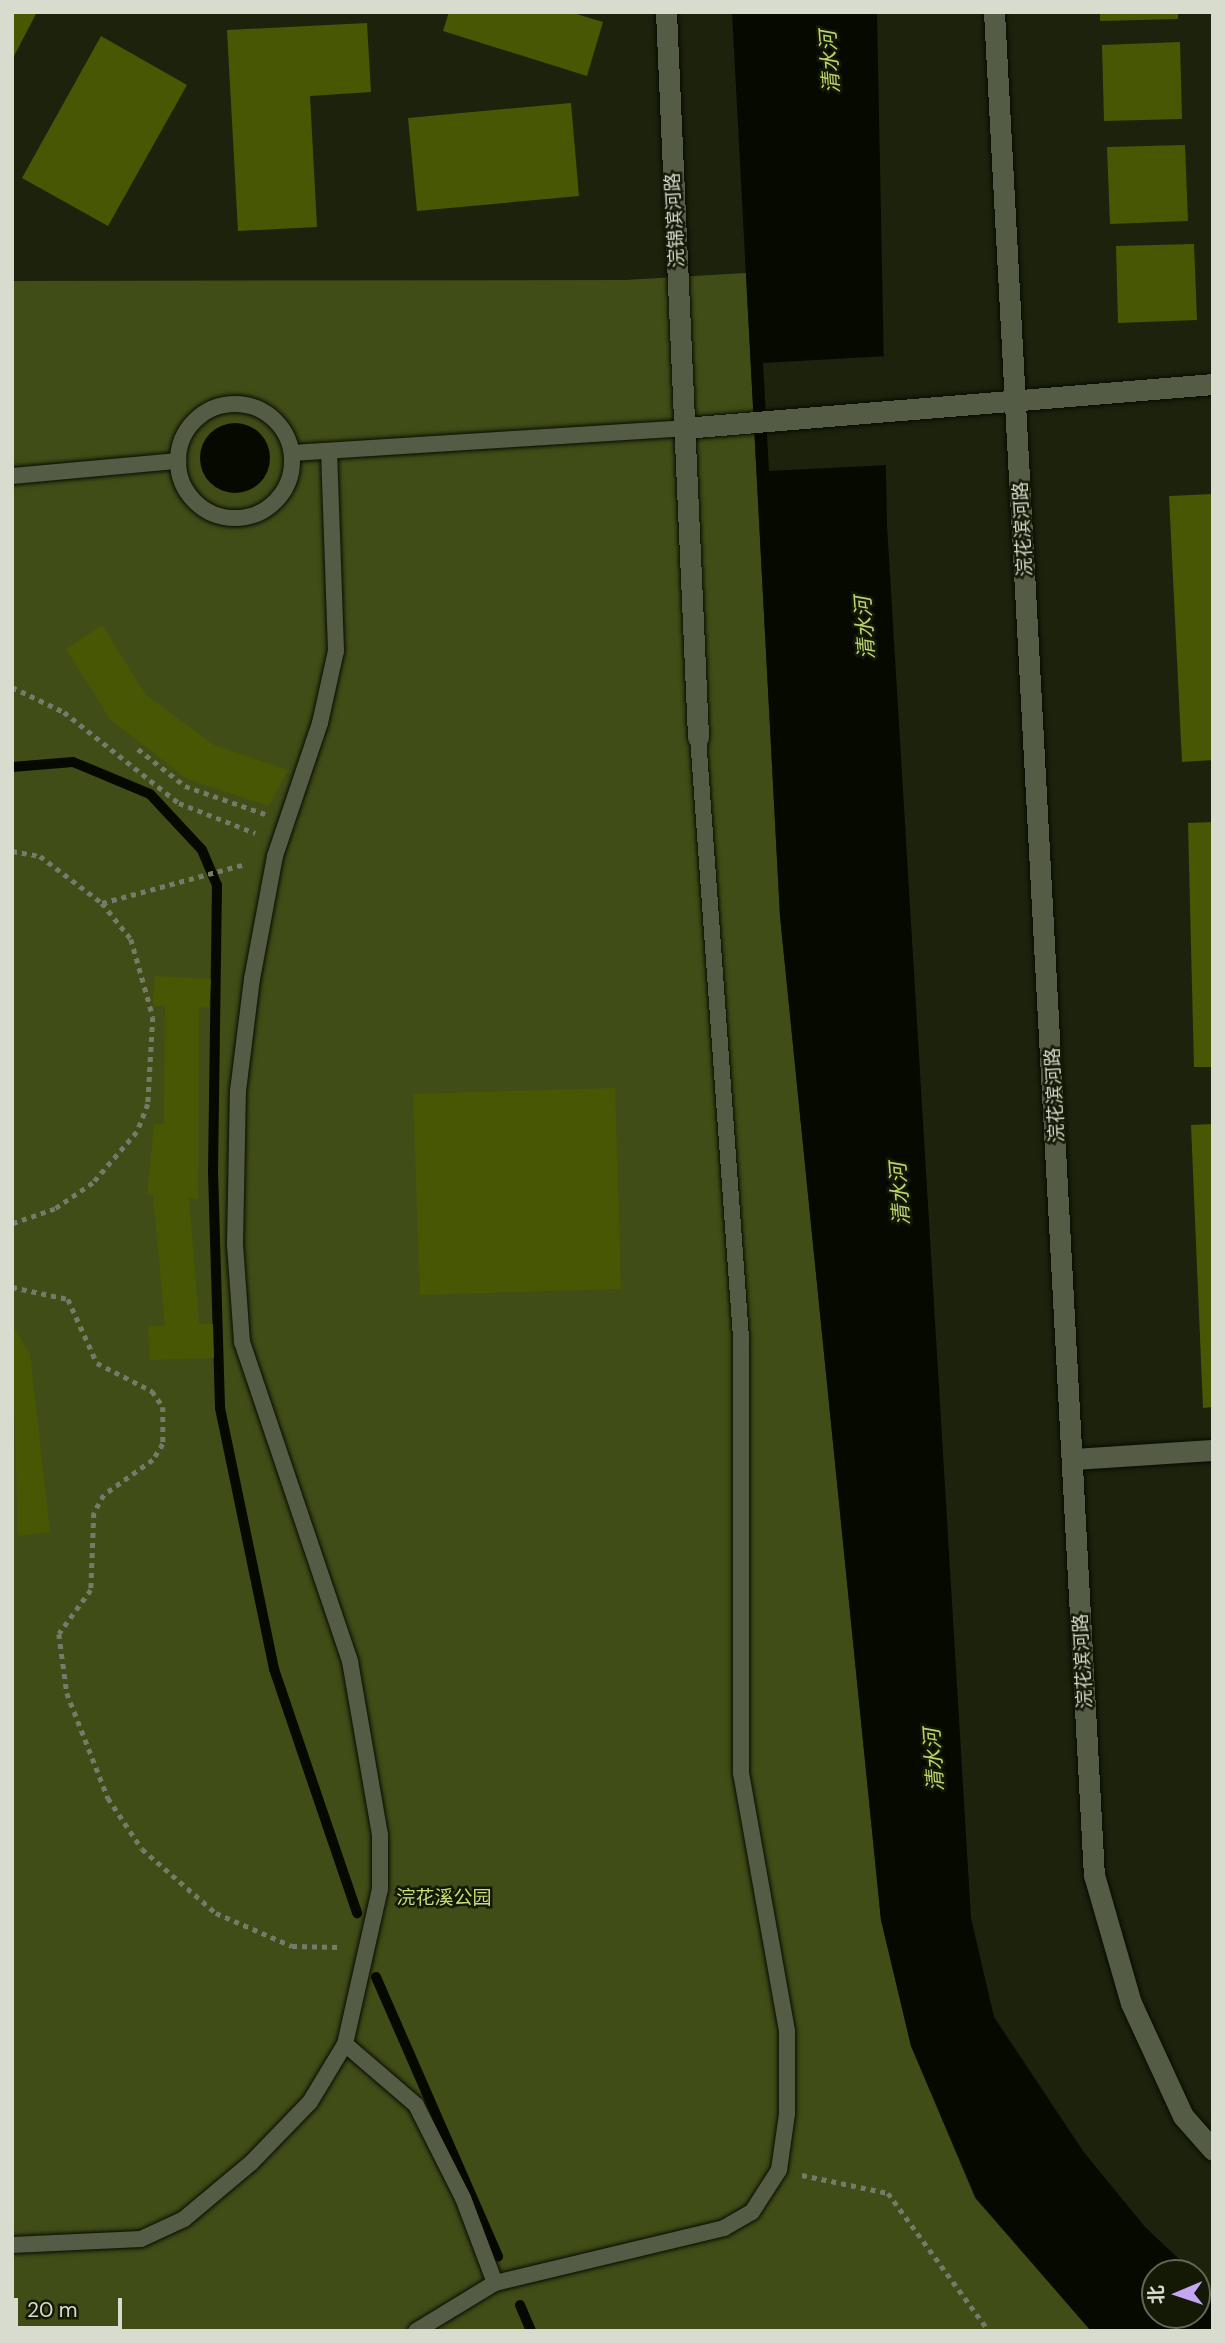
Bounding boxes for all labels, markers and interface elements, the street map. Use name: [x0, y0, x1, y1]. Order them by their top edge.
water label: 清水河: [815, 30, 845, 94]
street label: 浣锦滨河路: [661, 172, 689, 268]
street label: 浣花滨河路: [1009, 481, 1037, 577]
water label: 清水河: [850, 596, 880, 660]
street label: 浣花滨河路: [1041, 1047, 1069, 1143]
water label: 清水河: [885, 1162, 915, 1226]
street label: 浣花滨河路: [1069, 1613, 1097, 1709]
water label: 清水河: [919, 1728, 949, 1792]
park label: 浣花溪公园: [397, 1887, 491, 1909]
north arrow: [1141, 2259, 1211, 2329]
scale bar: [18, 2284, 126, 2328]
text: 北: [1144, 2285, 1169, 2305]
text: 20 m: [27, 2296, 78, 2324]

